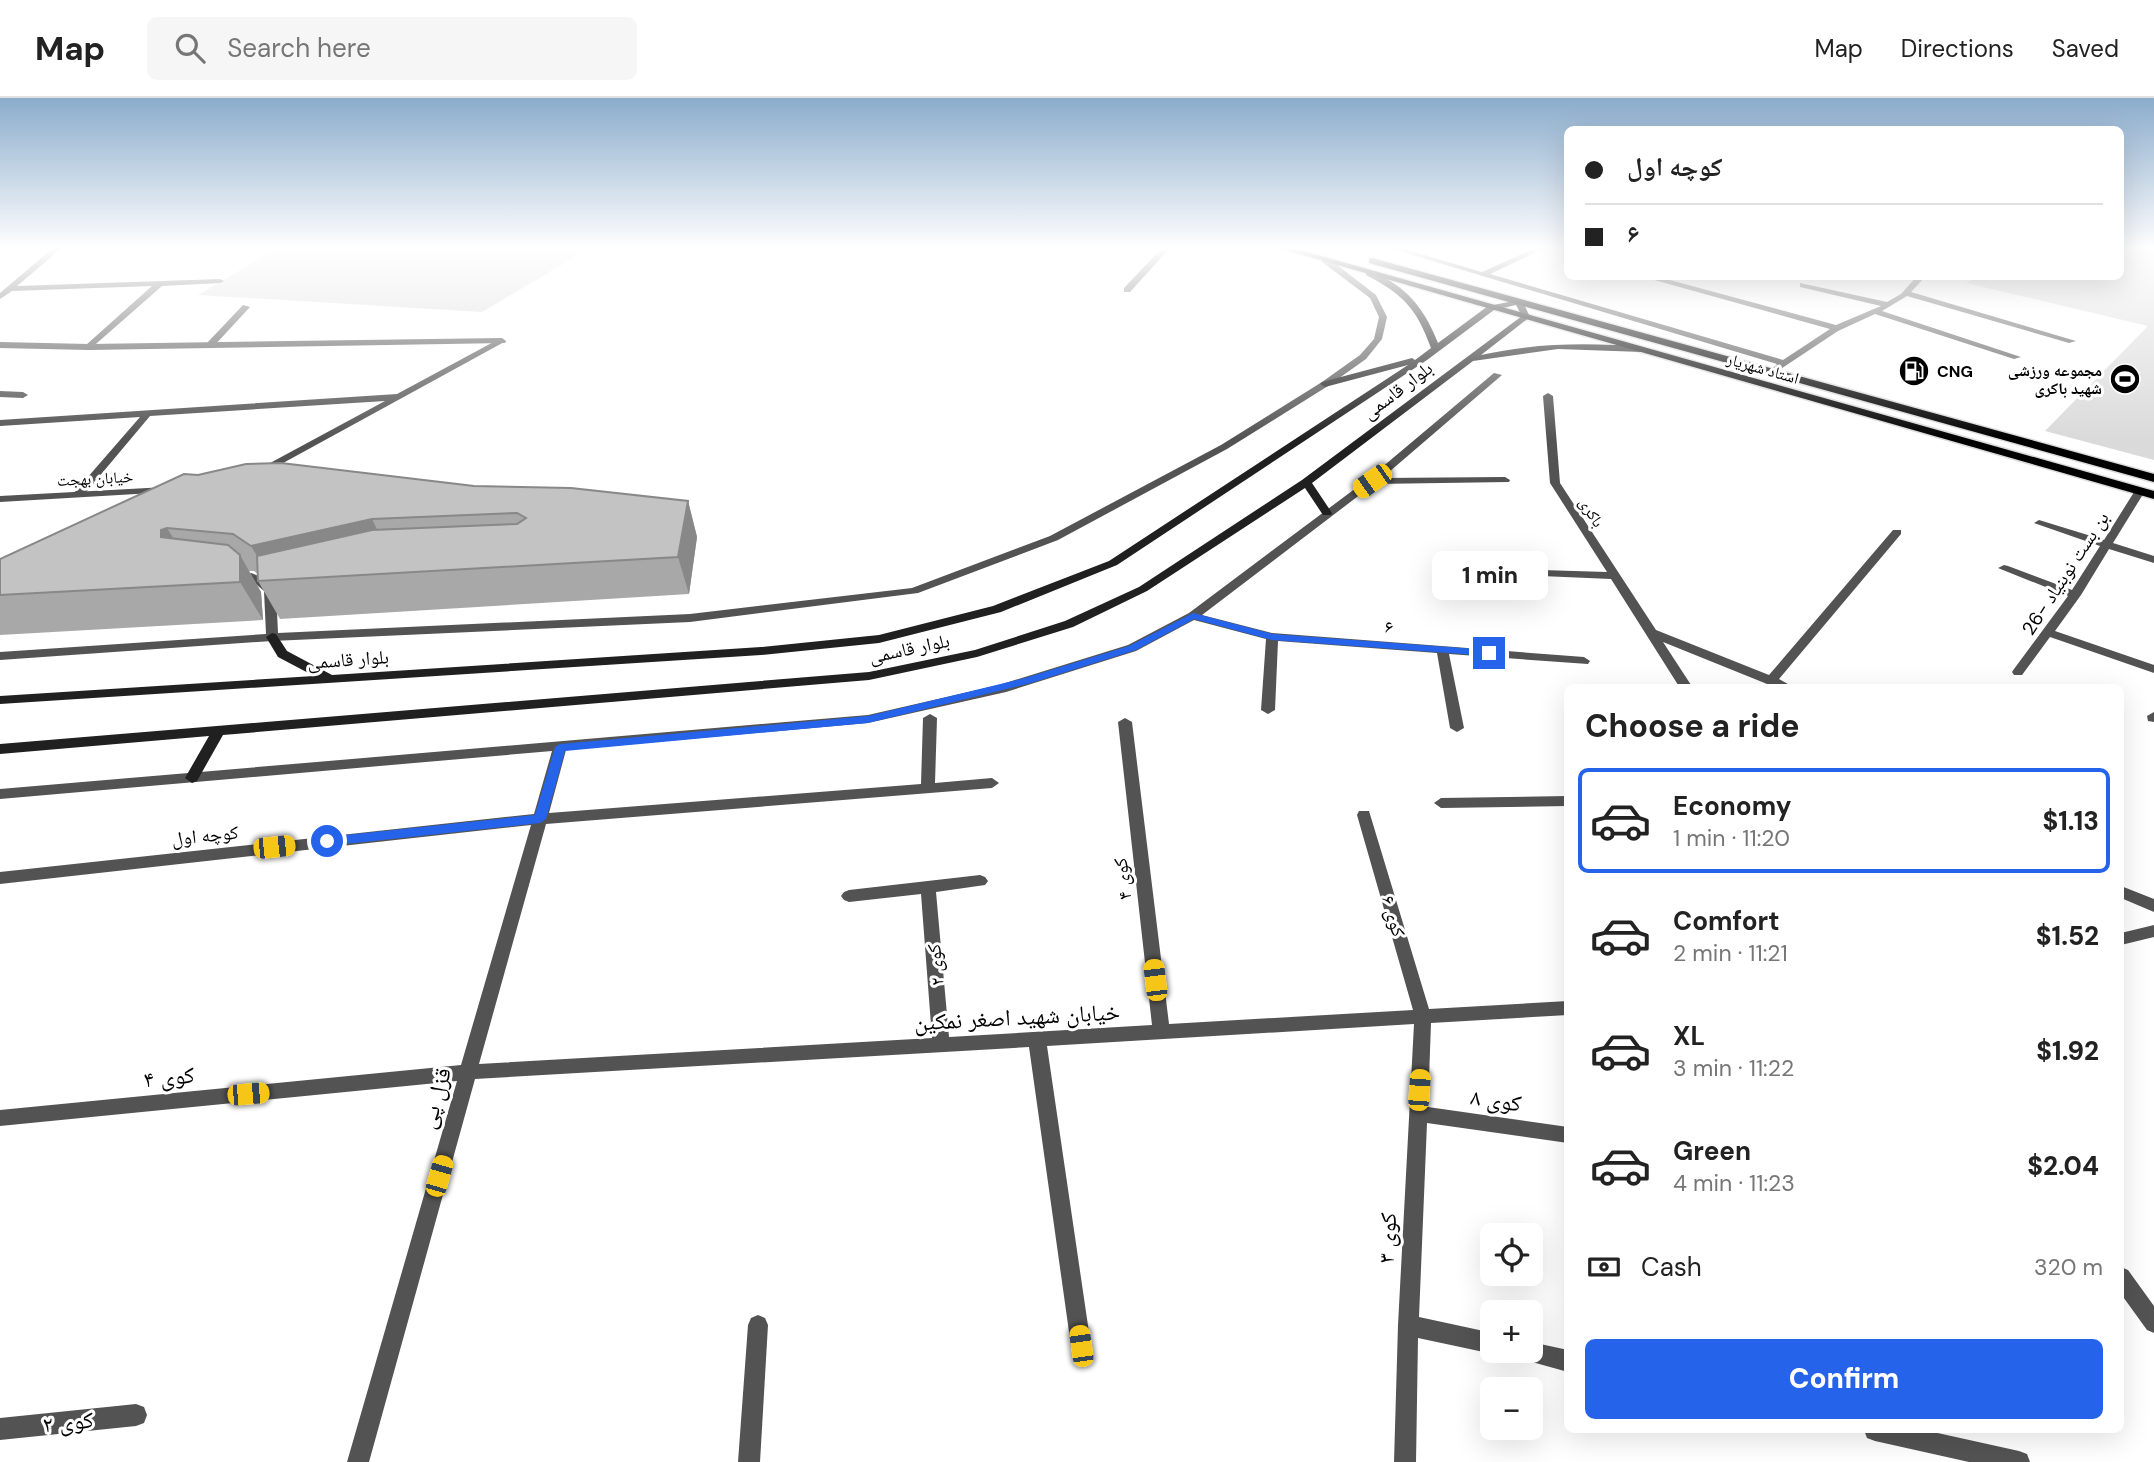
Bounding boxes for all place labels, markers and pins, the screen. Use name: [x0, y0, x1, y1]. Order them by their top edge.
fuel station icon: CNG: [1897, 354, 1931, 388]
place label: مجموعه ورزشی شهید باکری: [2008, 360, 2102, 399]
place label: CNG: [1937, 361, 1973, 382]
sports icon: مجموعه ورزشی شهید باکری: [2108, 362, 2142, 396]

